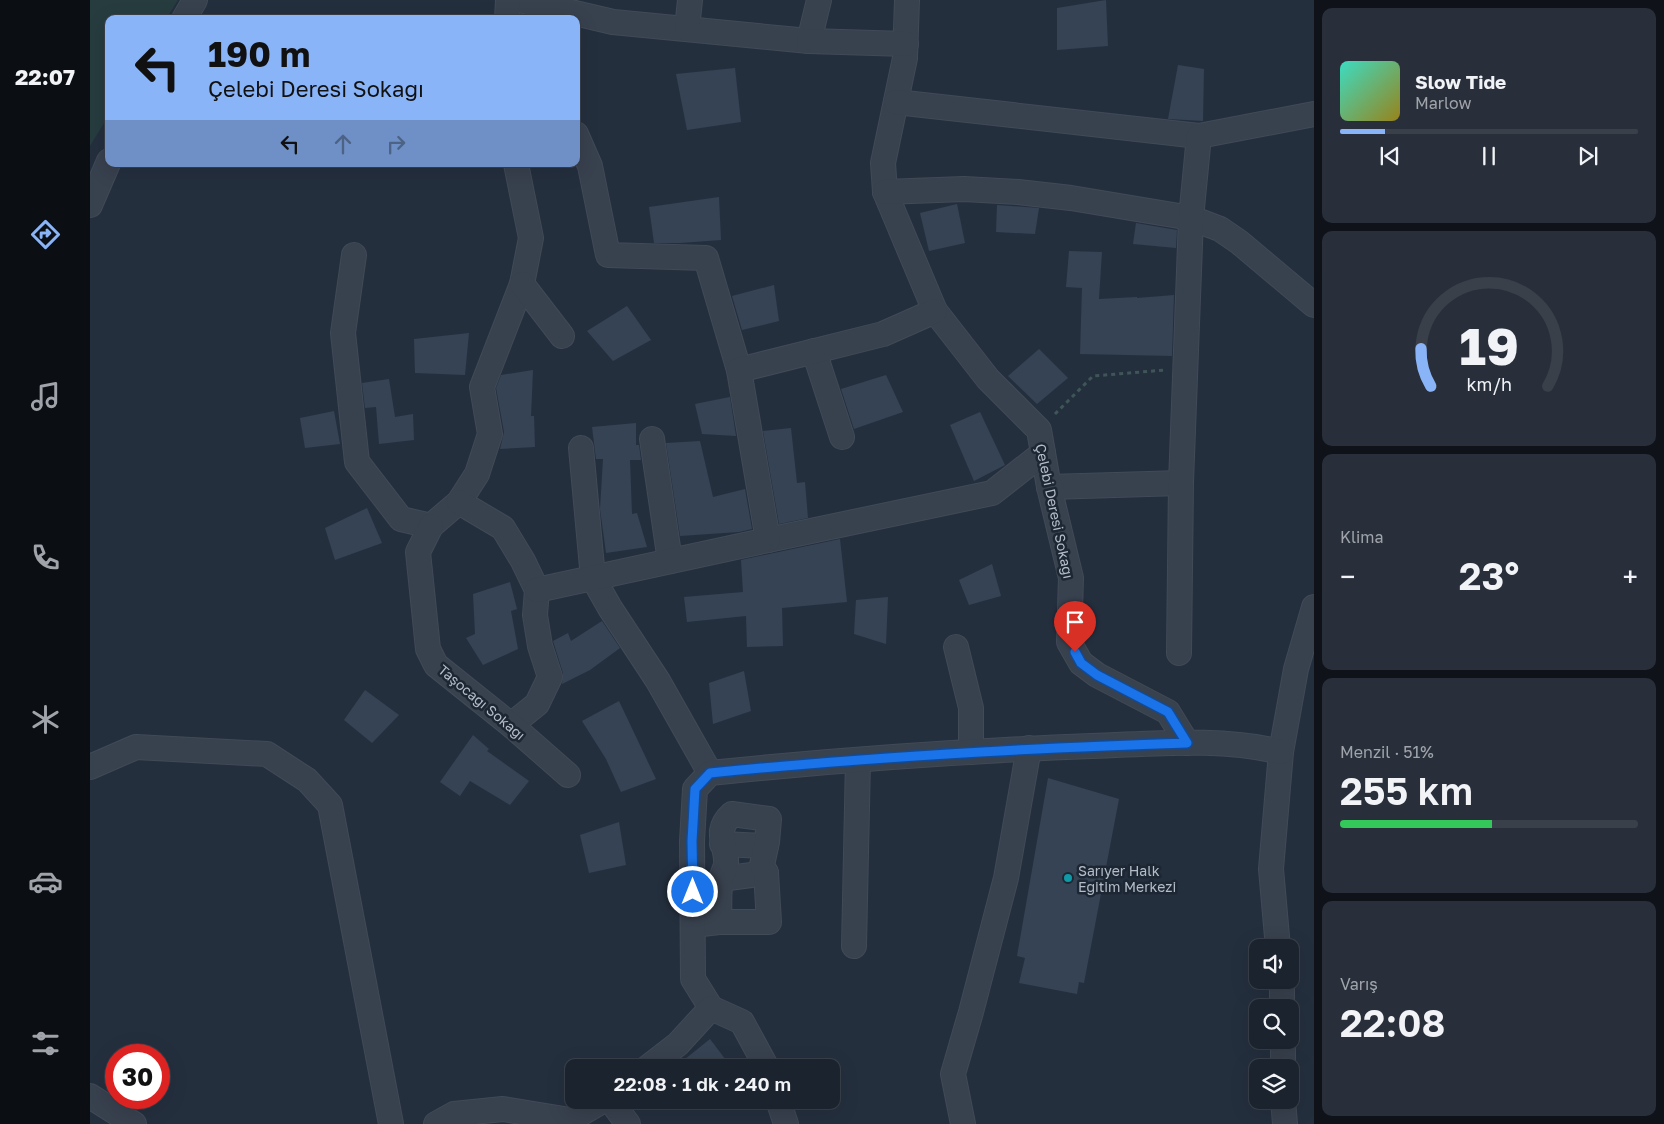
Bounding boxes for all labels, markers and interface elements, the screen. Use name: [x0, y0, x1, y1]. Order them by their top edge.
text: 190 m: [208, 33, 310, 75]
icon: left: [125, 35, 190, 100]
text: 22:07: [15, 63, 75, 90]
text: Slow Tide: [1415, 70, 1506, 93]
text: Çelebi Deresi Sokağı: [208, 75, 424, 102]
text: Marlow: [1415, 93, 1471, 113]
icon: left: [276, 130, 304, 158]
icon: ahead: [329, 130, 357, 158]
icon: right: [382, 130, 410, 158]
icon: previous: [1376, 142, 1404, 170]
icon: pause: [1475, 142, 1503, 170]
icon: next: [1574, 142, 1602, 170]
icon: directions: [28, 217, 63, 252]
text: 19: [1459, 314, 1519, 376]
text: km/h: [1466, 373, 1512, 395]
icon: music: [28, 379, 63, 414]
street label: Çelebi Deresi Sokağı: [1032, 442, 1078, 580]
text: Klima: [1340, 527, 1384, 547]
icon: phone: [28, 540, 63, 575]
text: 23°: [1459, 553, 1519, 598]
text: −: [1340, 560, 1355, 593]
text: +: [1623, 560, 1638, 593]
pin: [1054, 601, 1096, 652]
icon: arrive: [1061, 608, 1089, 636]
street label: Taşocağı Sokağı: [435, 661, 529, 743]
icon: climate: [28, 702, 63, 737]
text: Menzil · 51%: [1340, 742, 1434, 762]
text: 255 km: [1340, 768, 1473, 813]
place label: Sarıyer Halk Eğitim Merkezi: [1078, 862, 1176, 895]
icon: car: [28, 864, 63, 899]
position arrow: [666, 865, 718, 917]
marker: Sarıyer Halk Eğitim Merkezi: [1062, 872, 1074, 884]
map controls: [1249, 939, 1299, 1109]
button: sound: [1249, 939, 1299, 989]
text: Varış: [1340, 974, 1378, 994]
button: search: [1249, 999, 1299, 1049]
text: 22:08: [1340, 1000, 1446, 1045]
icon: filters: [28, 1026, 63, 1061]
speed limit sign: 30: [105, 1044, 170, 1109]
button: layers: [1249, 1059, 1299, 1109]
text: 22:08 · 1 dk · 240 m: [614, 1072, 791, 1095]

